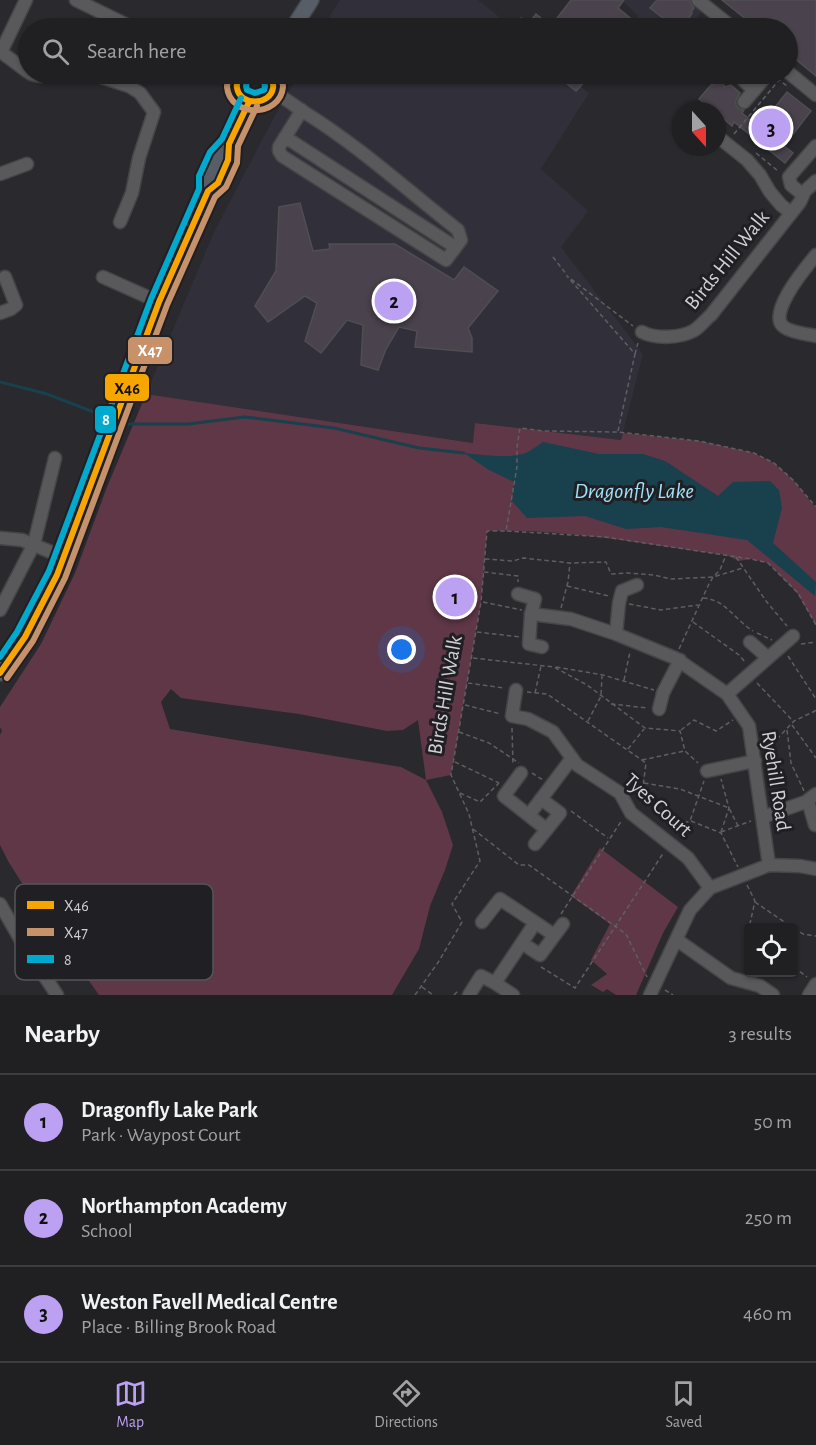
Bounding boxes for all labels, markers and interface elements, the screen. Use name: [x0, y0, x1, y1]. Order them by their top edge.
search box: [18, 18, 798, 84]
icon: search: [39, 35, 72, 68]
text: Search here: [87, 40, 186, 62]
north arrow: [672, 102, 726, 156]
pin: 3: [752, 106, 790, 150]
street label: Birds Hill Walk: [681, 206, 773, 313]
pin: 2: [374, 278, 414, 324]
line badge: X47: [127, 336, 173, 365]
text: X47: [138, 343, 163, 359]
line badge: X46: [104, 373, 150, 402]
text: X46: [114, 381, 140, 397]
line badge: 8: [94, 405, 117, 434]
text: 8: [102, 412, 110, 428]
water label: Dragonfly Lake: [574, 480, 694, 502]
pin: 1: [436, 574, 474, 620]
street label: Birds Hill Walk: [424, 633, 466, 756]
your location: [387, 635, 416, 664]
street label: Ryehill Road: [758, 729, 794, 833]
street label: Tyes Court: [620, 769, 696, 841]
legend: [15, 884, 213, 980]
text: X46: [64, 898, 89, 914]
map controls: [744, 923, 798, 977]
button: locate: [744, 923, 798, 977]
text: X47: [64, 925, 88, 941]
text: 8: [64, 952, 72, 968]
text: Nearby: [24, 1021, 100, 1047]
text: 3 results: [728, 1024, 792, 1044]
text: Dragonfly Lake Park: [81, 1099, 258, 1121]
text: 1: [40, 1112, 47, 1132]
text: 50 m: [754, 1112, 792, 1132]
text: Park · Waypost Court: [81, 1125, 241, 1145]
text: Northampton Academy: [81, 1195, 287, 1217]
text: 2: [39, 1208, 48, 1228]
text: 250 m: [745, 1208, 792, 1228]
text: School: [81, 1221, 133, 1241]
text: Weston Favell Medical Centre: [81, 1291, 338, 1313]
text: 3: [39, 1304, 48, 1324]
text: 460 m: [743, 1304, 792, 1324]
text: Place · Billing Brook Road: [81, 1317, 276, 1337]
tab: Map: [114, 1377, 147, 1432]
tab: Directions: [374, 1377, 438, 1432]
tab: Saved: [666, 1377, 702, 1432]

